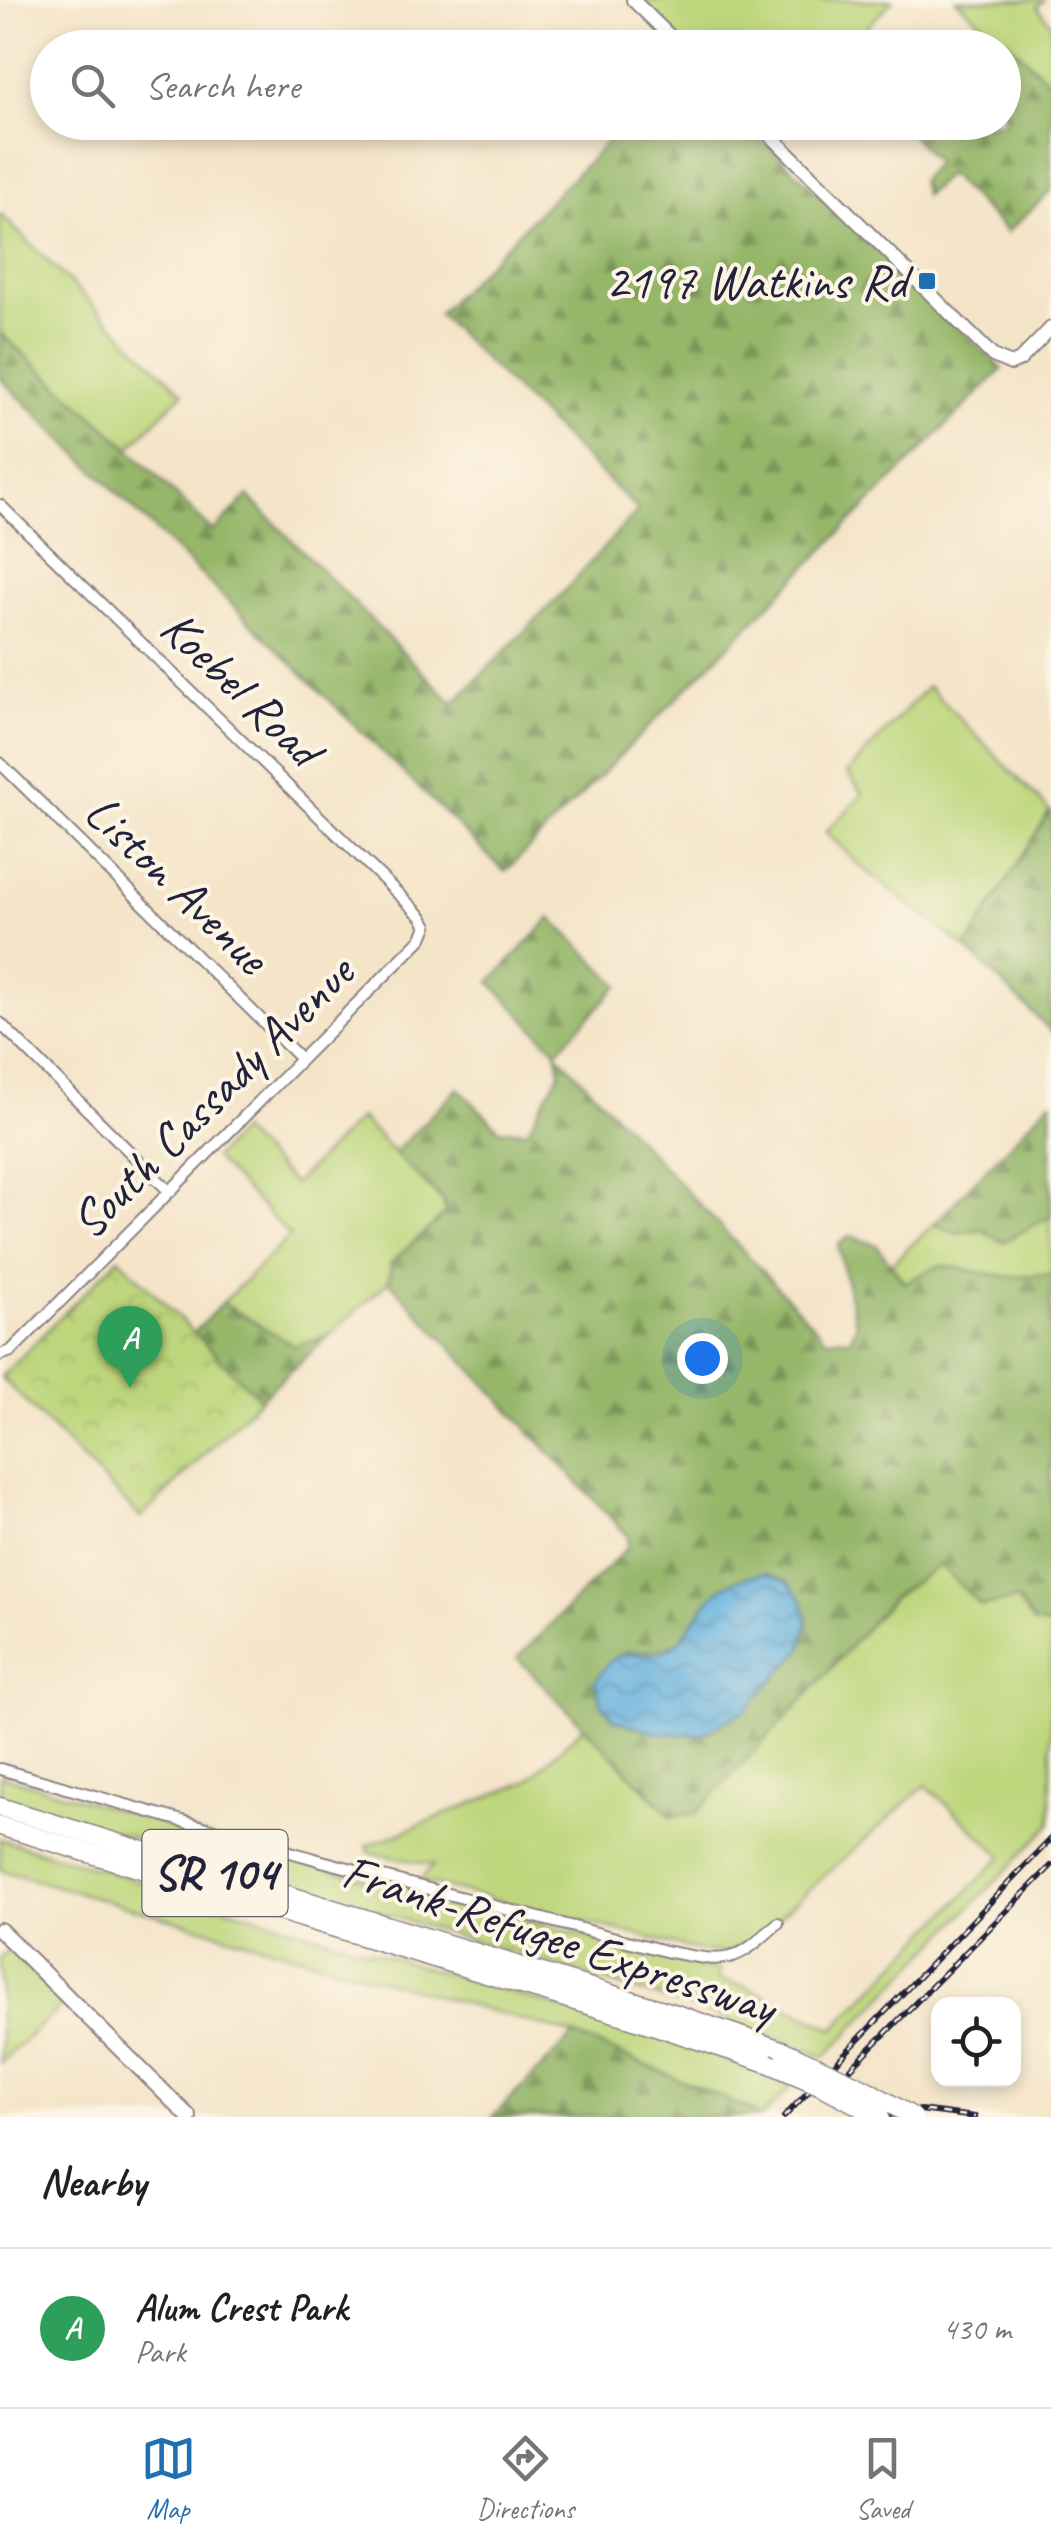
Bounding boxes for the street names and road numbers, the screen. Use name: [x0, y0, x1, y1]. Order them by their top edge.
street label: Koebel Road: [148, 596, 339, 784]
street label: Liston Avenue: [72, 781, 284, 989]
street label: South Cassady Avenue: [57, 939, 370, 1252]
road number: SR 104: [142, 1830, 288, 1916]
street label: Frank-Refugee Expressway: [335, 1839, 787, 2040]

